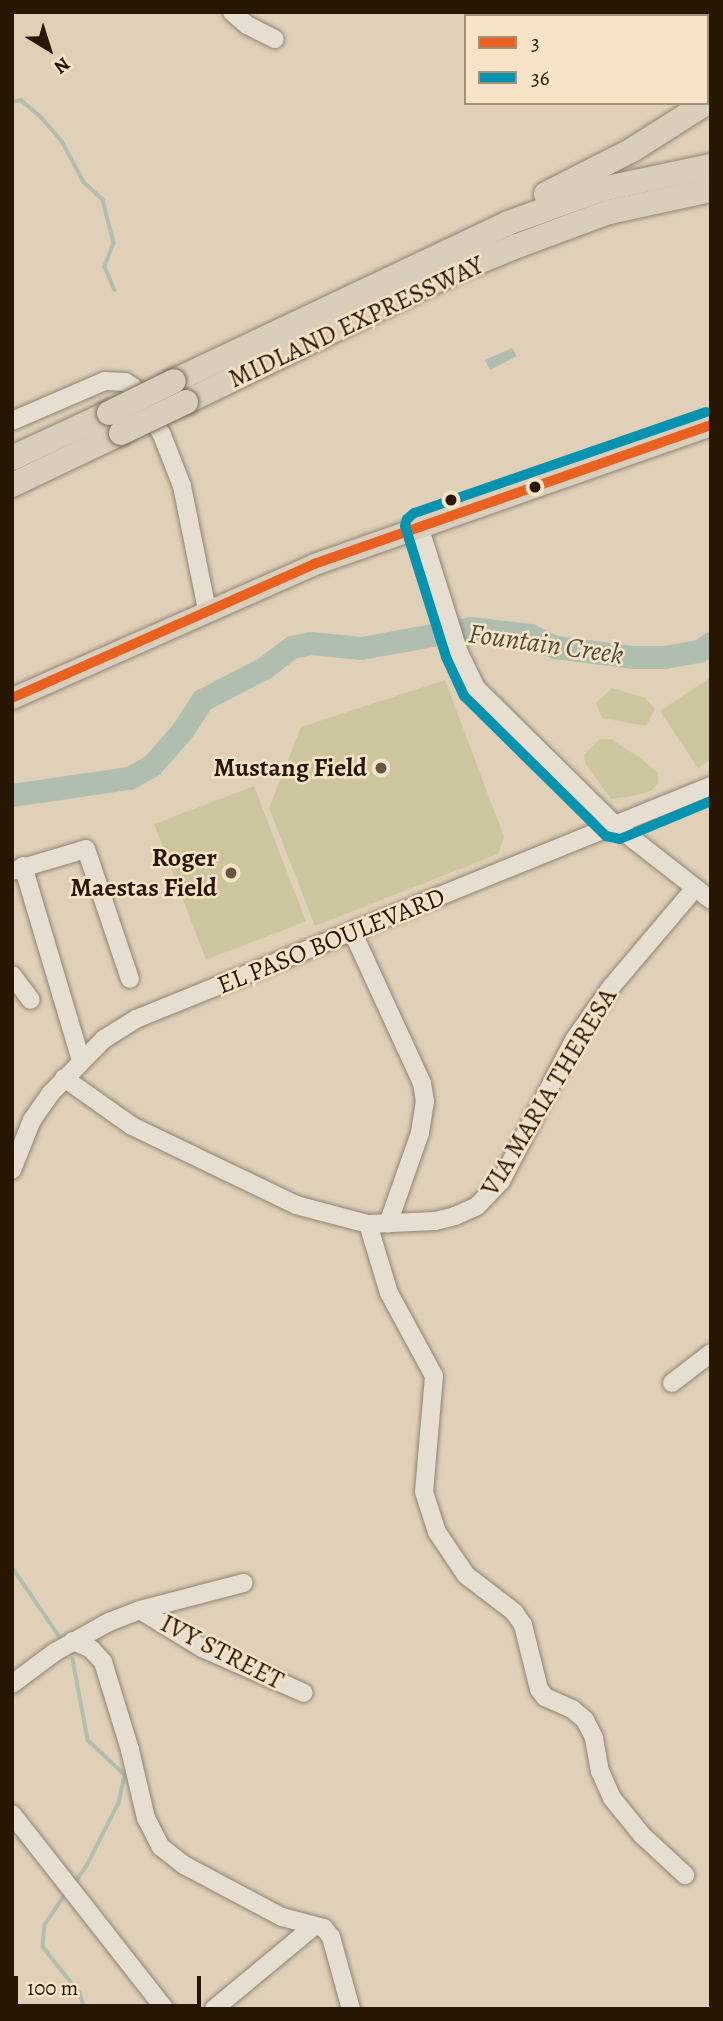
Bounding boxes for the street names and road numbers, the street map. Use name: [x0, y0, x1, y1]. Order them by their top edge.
street label: MIDLAND EXPRESSWAY: [224, 249, 488, 395]
street label: EL PASO BOULEVARD: [213, 881, 449, 1001]
street label: VIA MARIA THERESA: [475, 982, 623, 1202]
street label: IVY STREET: [155, 1608, 289, 1696]

